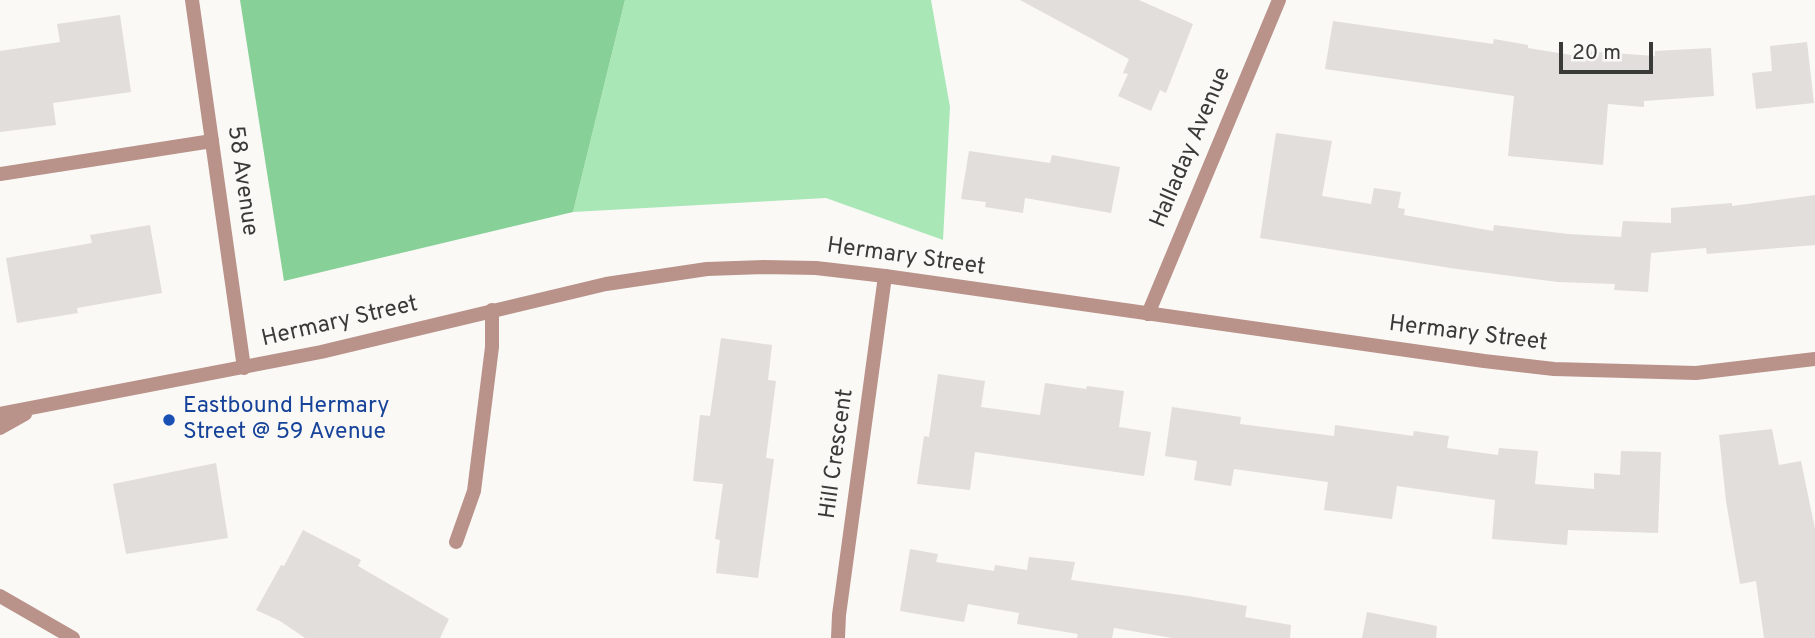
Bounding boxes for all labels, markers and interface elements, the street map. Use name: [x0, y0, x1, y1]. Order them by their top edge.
scale bar: [1563, 28, 1658, 72]
text: 20 m: [1572, 40, 1621, 67]
street label: Halladay Avenue: [1146, 64, 1238, 232]
street label: 58 Avenue: [220, 124, 262, 238]
street label: Hermary Street: [825, 233, 987, 283]
street label: Hermary Street: [259, 292, 421, 354]
street label: Hermary Street: [1387, 312, 1549, 358]
street label: Hill Crescent: [815, 387, 861, 521]
place label: Eastbound Hermary Street @ 59 Avenue: [183, 393, 389, 447]
marker: Eastbound Hermary Street @ 59 Avenue: [161, 412, 177, 428]

